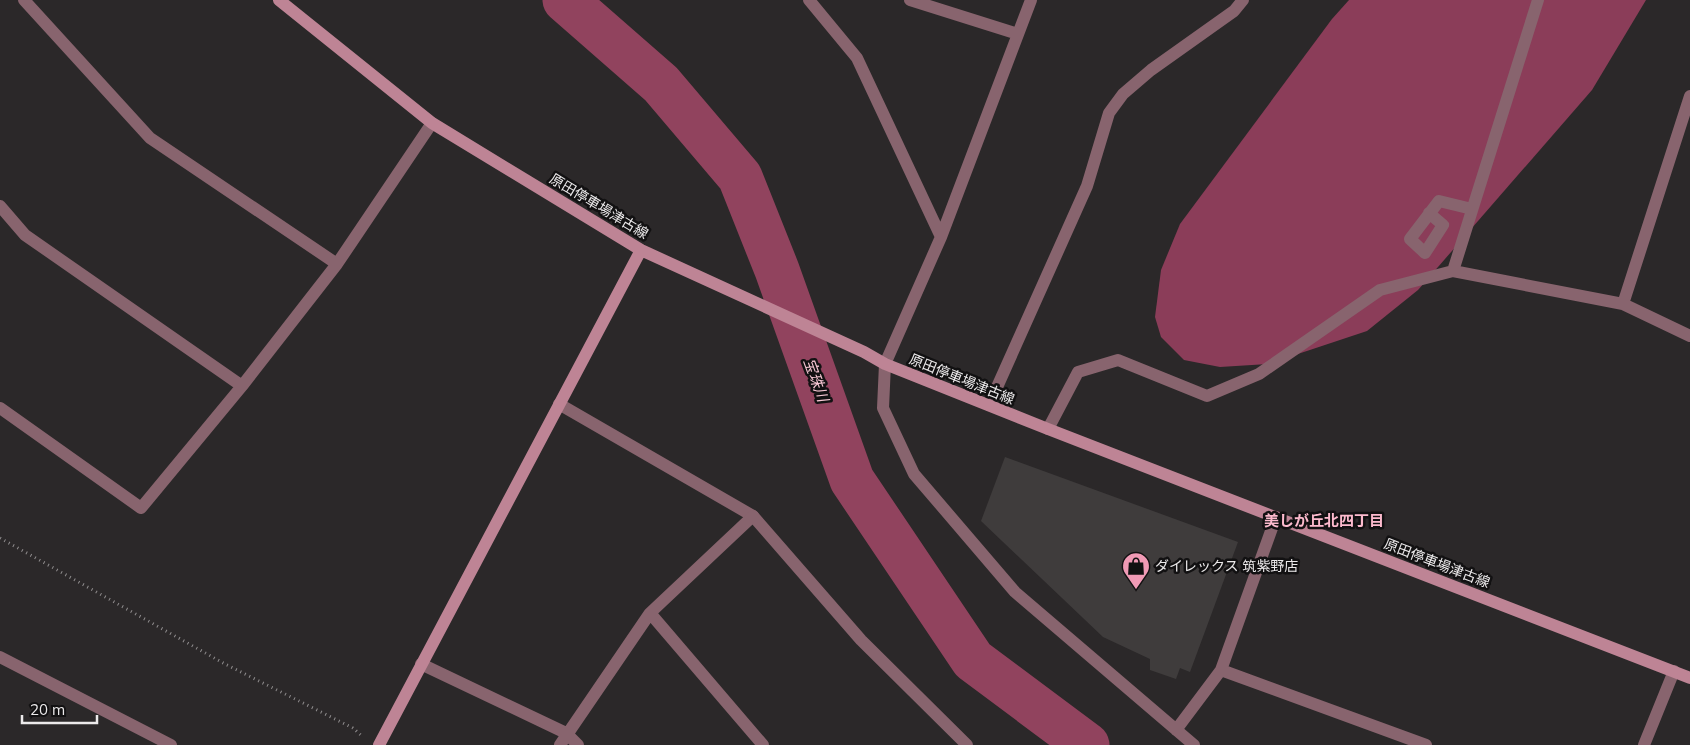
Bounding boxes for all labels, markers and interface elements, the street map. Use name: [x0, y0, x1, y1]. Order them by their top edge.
street label: 原田停車場津古線: [546, 169, 652, 243]
street label: 原田停車場津古線: [907, 350, 1017, 408]
water label: 宝珠川: [800, 355, 834, 406]
district label: 美しが丘北四丁目: [1264, 511, 1384, 530]
street label: 原田停車場津古線: [1381, 535, 1493, 591]
shop icon: ダイレックス 筑紫野店: [1121, 551, 1151, 590]
place label: ダイレックス 筑紫野店: [1155, 557, 1298, 575]
scale bar: [22, 692, 98, 724]
text: 20 m: [30, 700, 65, 719]

